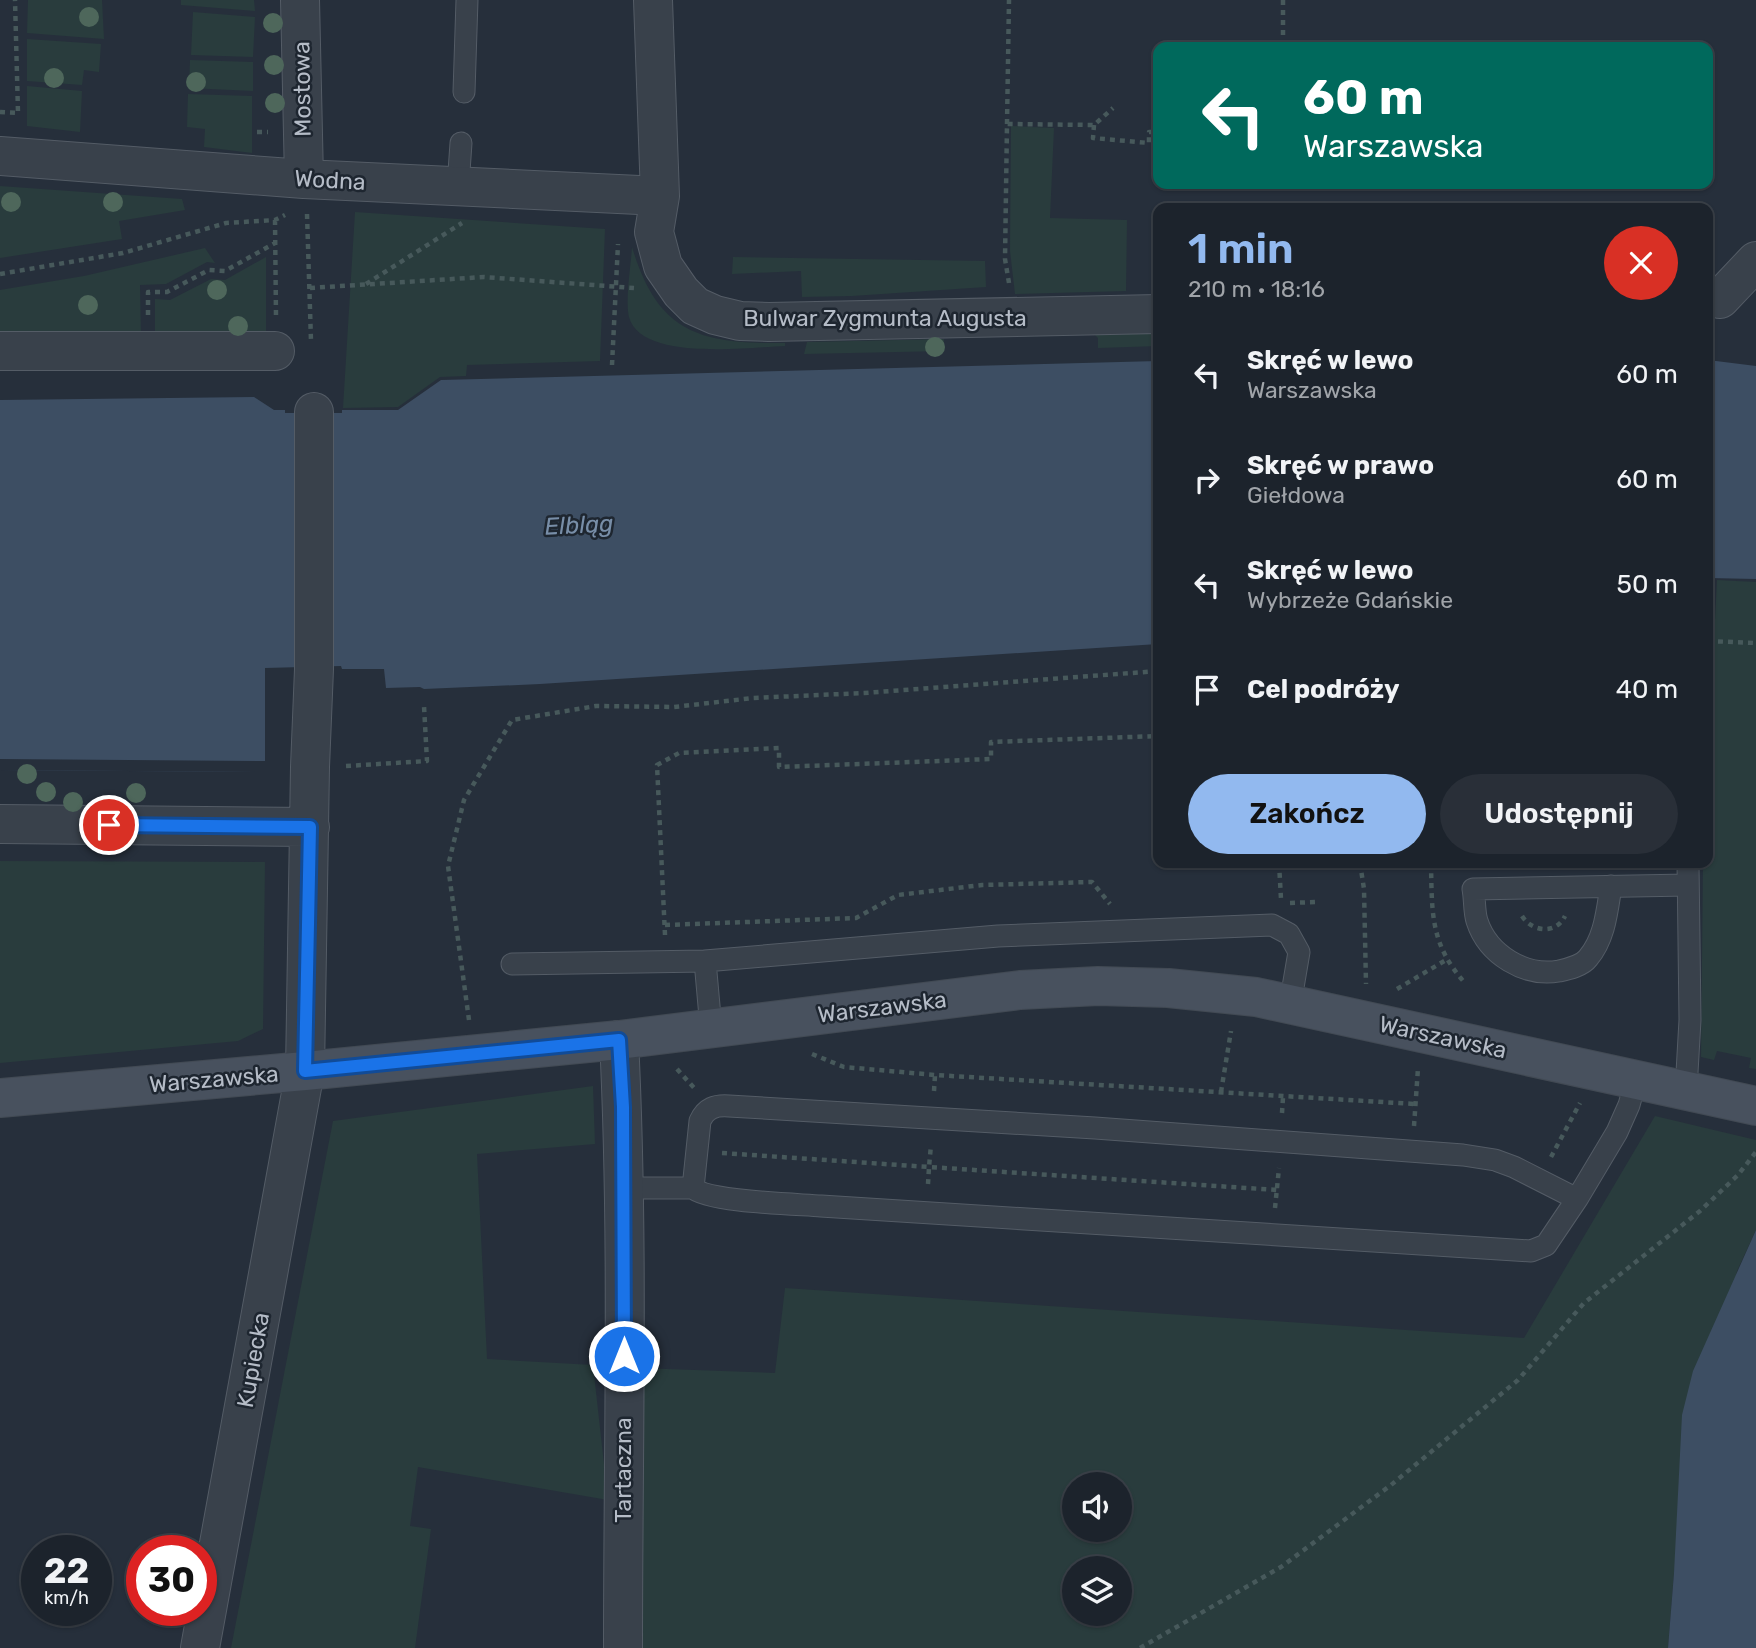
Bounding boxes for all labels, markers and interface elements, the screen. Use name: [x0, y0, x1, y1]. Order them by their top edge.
street label: Mostowa: [287, 41, 317, 137]
text: 60 m: [1303, 68, 1424, 126]
icon: left: [1188, 70, 1279, 161]
text: Warszawska: [1303, 127, 1483, 165]
street label: Wodna: [294, 164, 366, 196]
text: 1 min: [1188, 224, 1294, 274]
button: close: [1604, 226, 1678, 300]
text: 210 m · 18:16: [1188, 275, 1325, 303]
street label: Bulwar Zygmunta Augusta: [743, 304, 1027, 332]
text: Skręć w lewo: [1247, 345, 1413, 376]
icon: left: [1188, 356, 1226, 394]
text: 60 m: [1616, 359, 1678, 390]
text: Warszawska: [1247, 376, 1377, 404]
text: Skręć w prawo: [1247, 450, 1434, 481]
icon: right: [1188, 461, 1226, 499]
text: 60 m: [1616, 464, 1678, 495]
text: Giełdowa: [1247, 481, 1345, 509]
water label: Elbląg: [544, 509, 614, 541]
text: Skręć w lewo: [1247, 555, 1413, 586]
icon: left: [1188, 566, 1226, 604]
text: 50 m: [1617, 569, 1678, 600]
text: Wybrzeże Gdańskie: [1247, 586, 1453, 614]
icon: arrive: [1188, 671, 1226, 709]
text: Cel podróży: [1247, 674, 1400, 705]
text: 40 m: [1616, 674, 1678, 705]
button: Zakończ: [1188, 774, 1426, 854]
button: Udostępnij: [1440, 774, 1678, 854]
pin: [79, 795, 139, 855]
icon: arrive: [90, 806, 128, 844]
street label: Warszawska: [816, 985, 948, 1029]
street label: Warszawska: [1377, 1010, 1509, 1064]
street label: Warszawska: [148, 1059, 280, 1099]
street label: Kupiecka: [231, 1310, 275, 1410]
position arrow: [587, 1319, 661, 1393]
street label: Tartaczna: [609, 1417, 637, 1523]
map controls: [1062, 1472, 1132, 1626]
button: sound: [1062, 1472, 1132, 1542]
speed limit sign: 30: [126, 1535, 217, 1626]
text: 22: [44, 1550, 89, 1592]
button: layers: [1062, 1556, 1132, 1626]
text: km/h: [44, 1587, 89, 1609]

